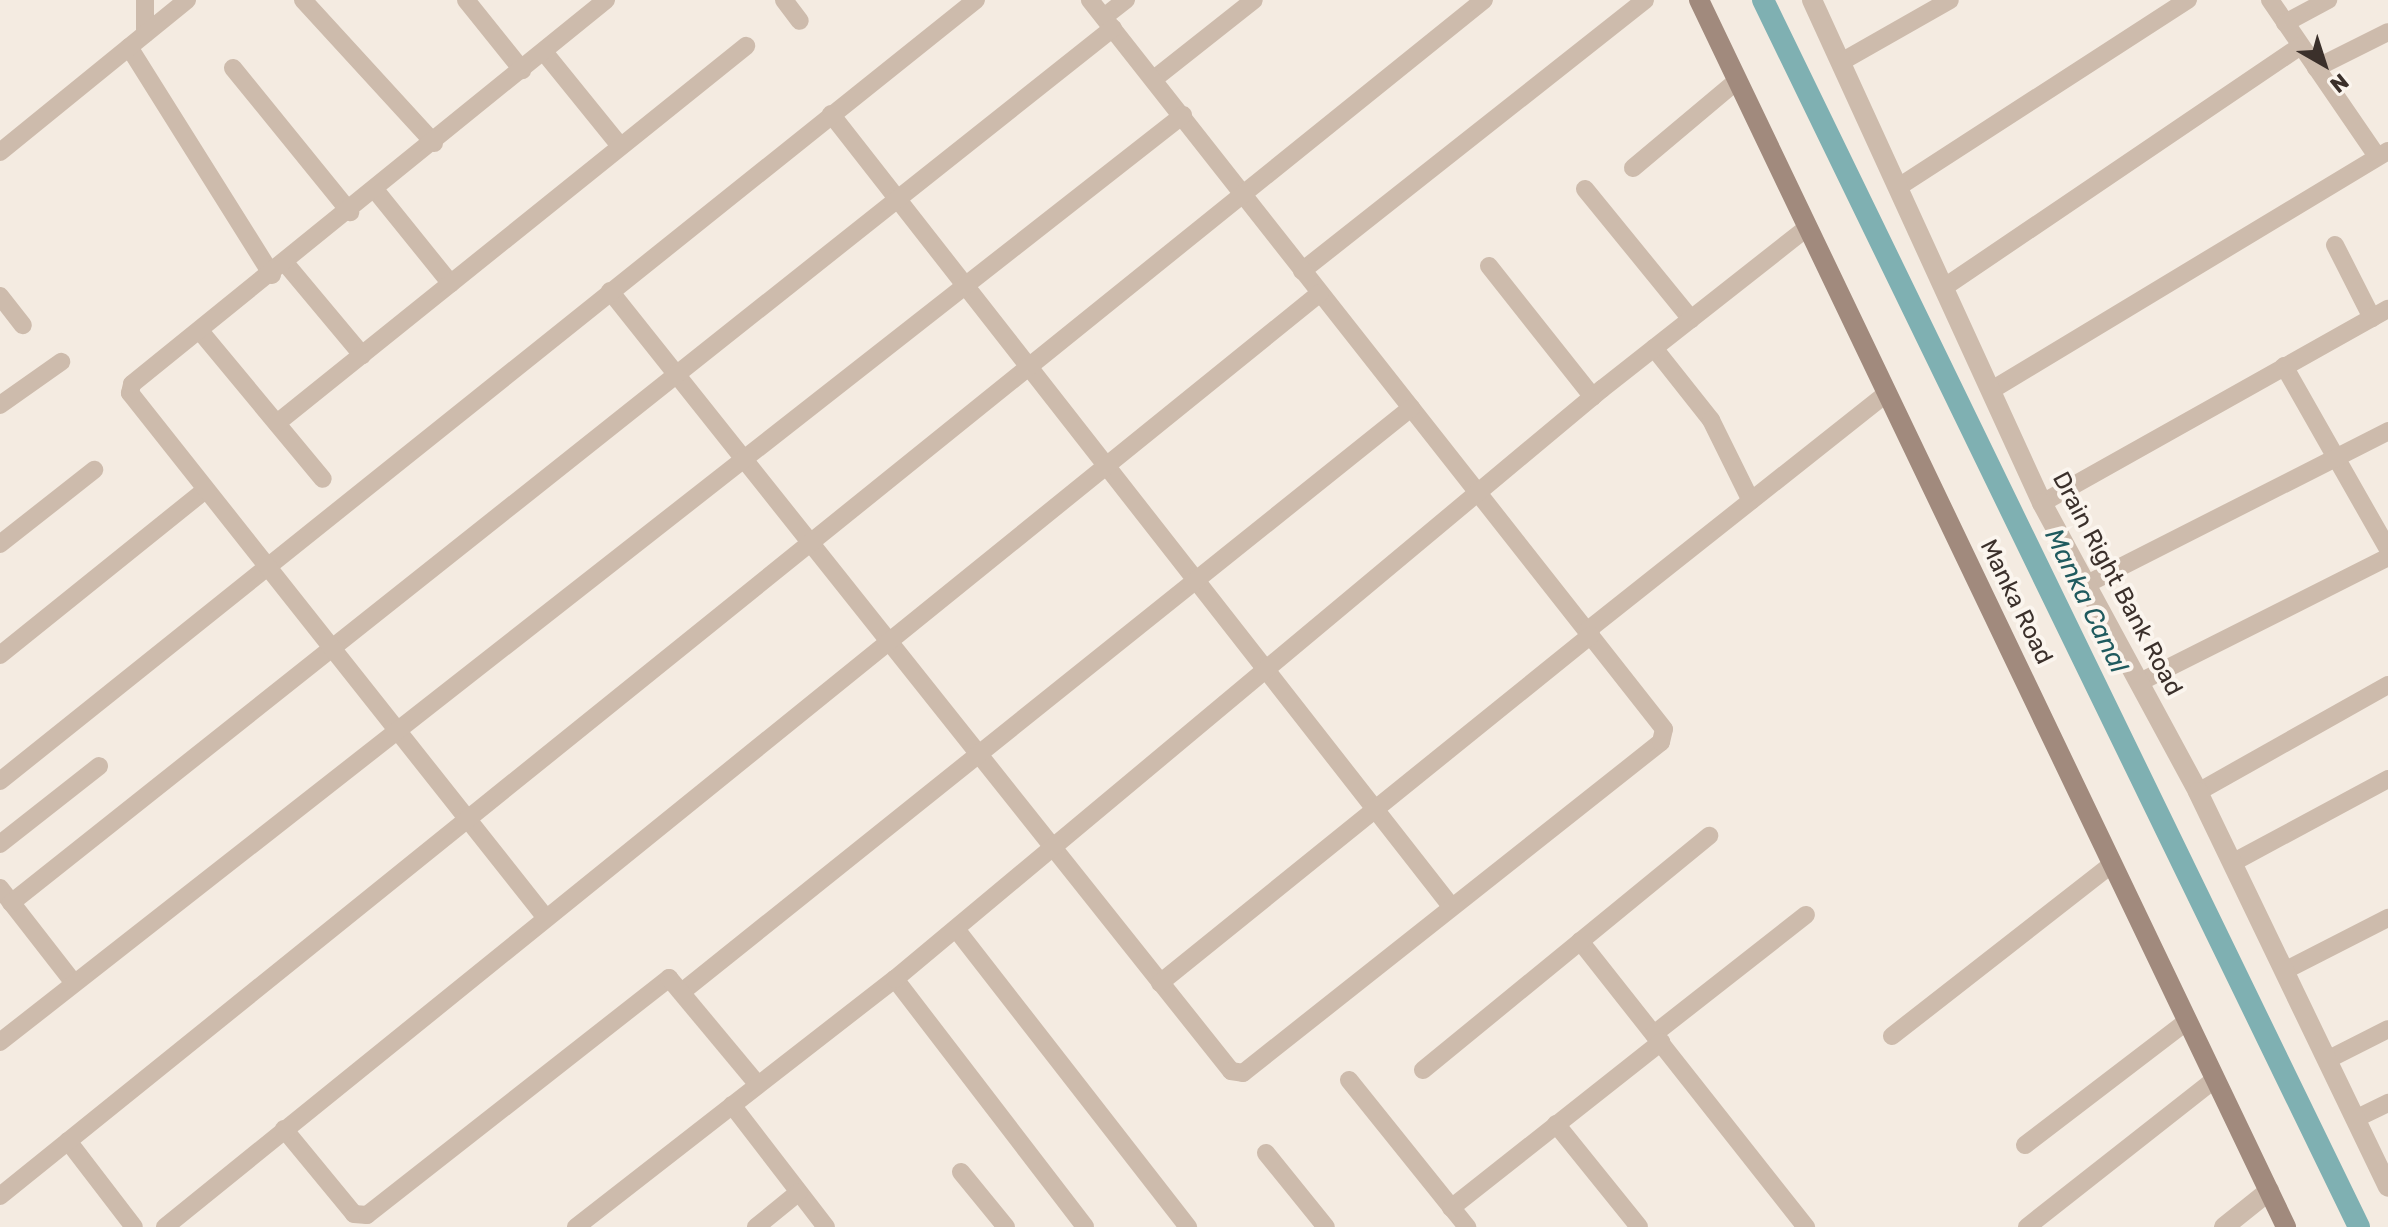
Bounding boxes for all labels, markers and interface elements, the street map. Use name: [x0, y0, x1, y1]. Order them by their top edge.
north arrow: [2284, 24, 2364, 104]
text: N: [2325, 68, 2354, 99]
street label: Drain Right Bank Road: [2046, 467, 2188, 701]
water label: Manka Canal: [2038, 524, 2134, 678]
street label: Manka Road: [1973, 535, 2059, 669]

